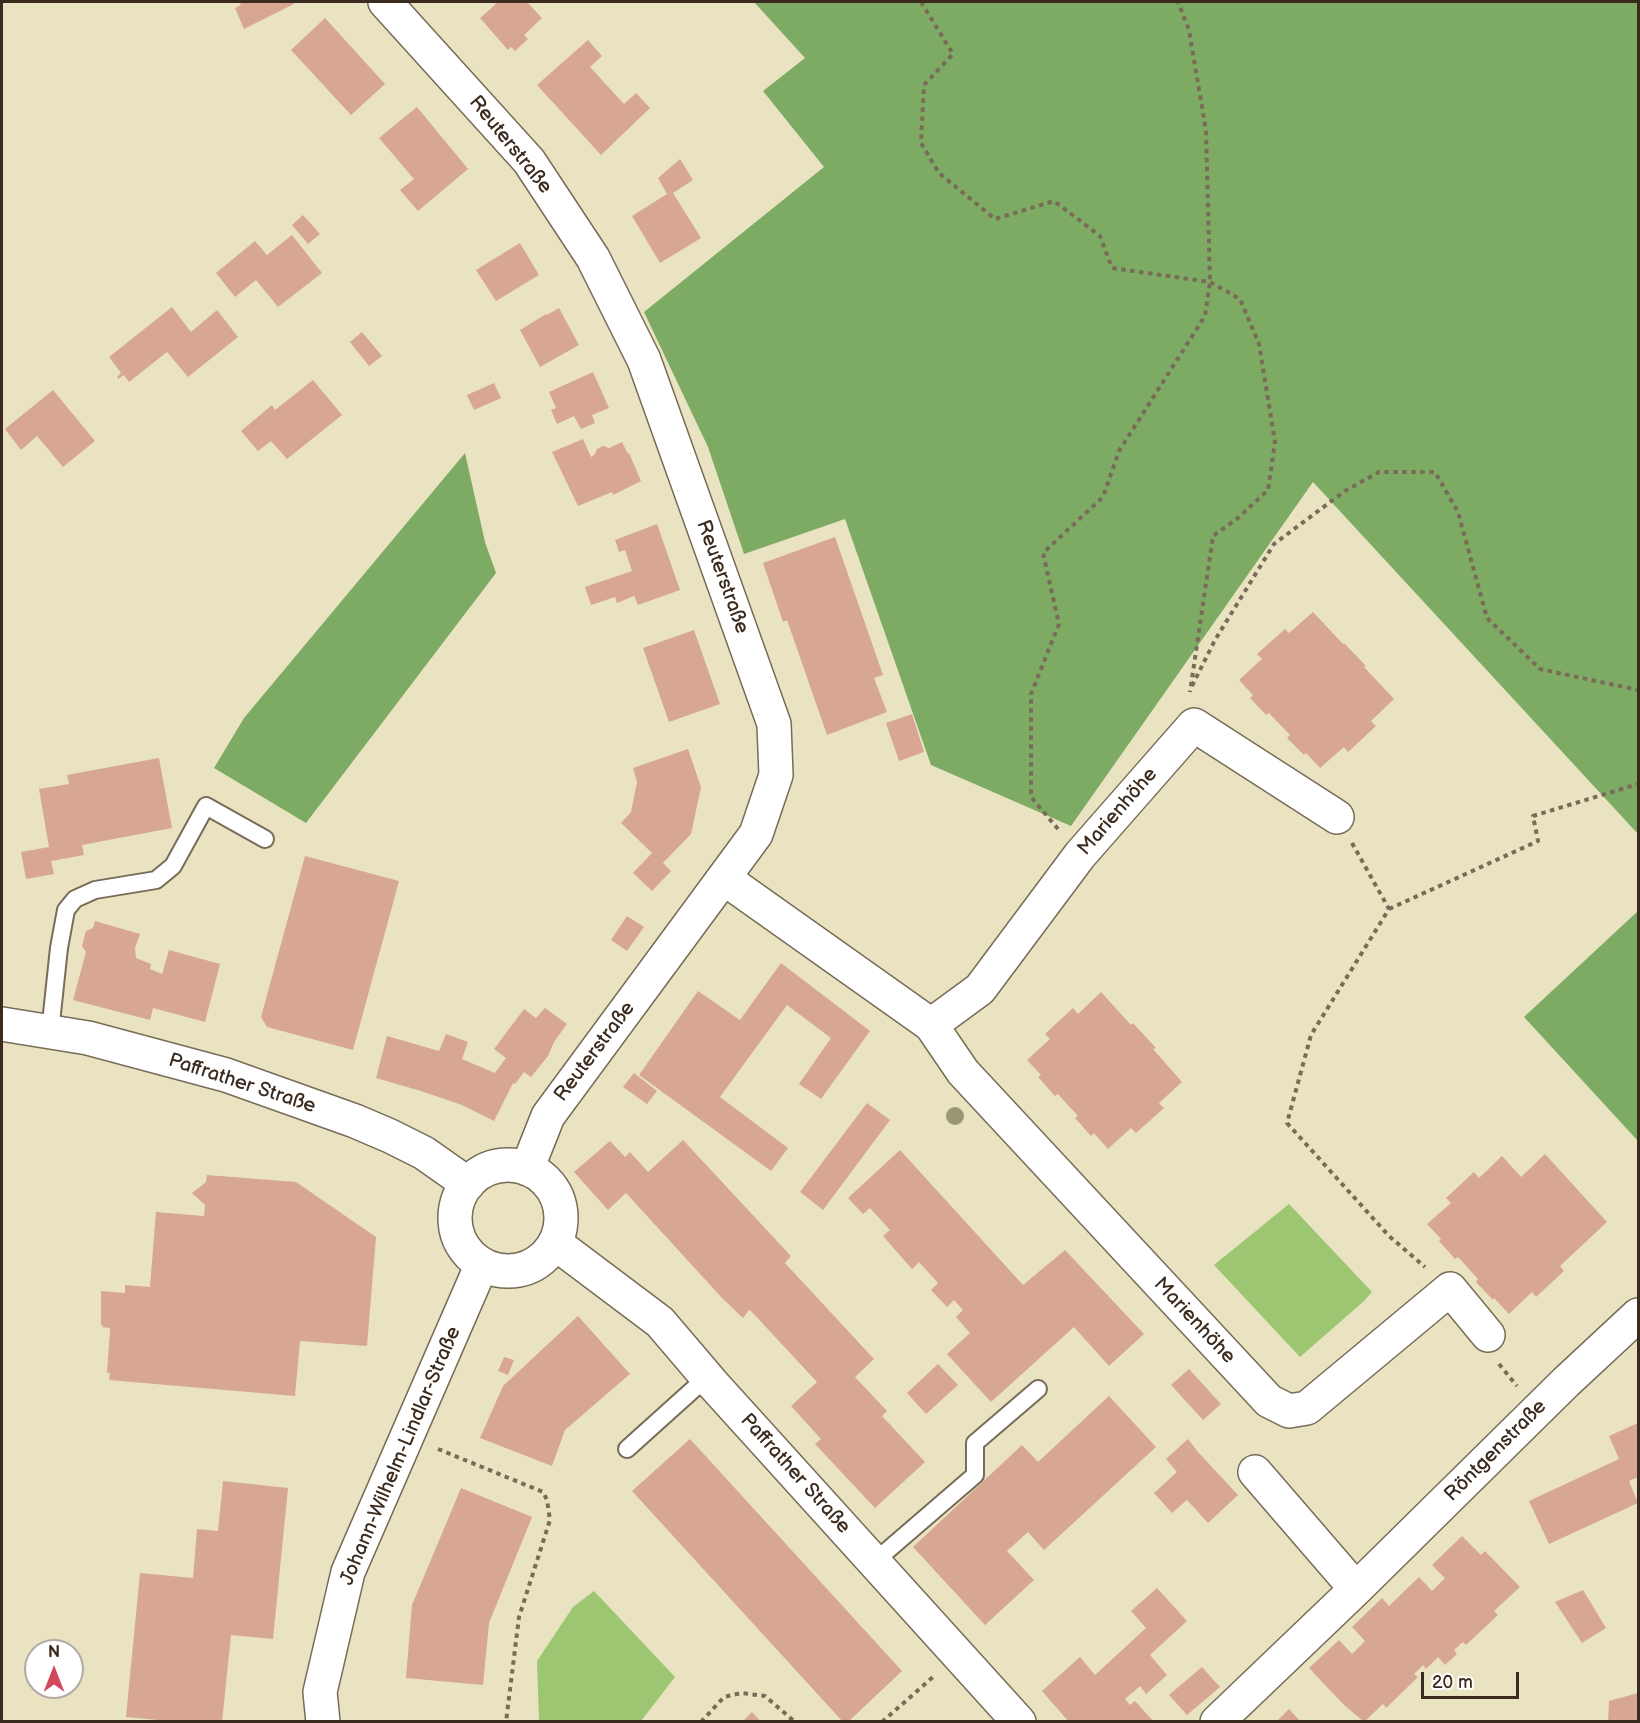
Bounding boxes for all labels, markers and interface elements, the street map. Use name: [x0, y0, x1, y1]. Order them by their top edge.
street label: Reuterstraße: [463, 91, 557, 199]
street label: Reuterstraße: [690, 517, 754, 637]
street label: Marienhöhe: [1073, 763, 1163, 861]
street label: Reuterstraße: [550, 997, 640, 1107]
street label: Paffrather Straße: [165, 1049, 319, 1119]
street label: Marienhöhe: [1148, 1273, 1240, 1369]
street label: Johann-Wilhelm-Lindlar-Straße: [336, 1323, 466, 1589]
street label: Röntgenstraße: [1440, 1395, 1552, 1507]
street label: Paffrather Straße: [735, 1409, 855, 1539]
north arrow: [24, 1639, 84, 1699]
text: N: [48, 1643, 60, 1662]
scale bar: [1424, 1660, 1522, 1698]
text: 20 m: [1432, 1672, 1473, 1693]

